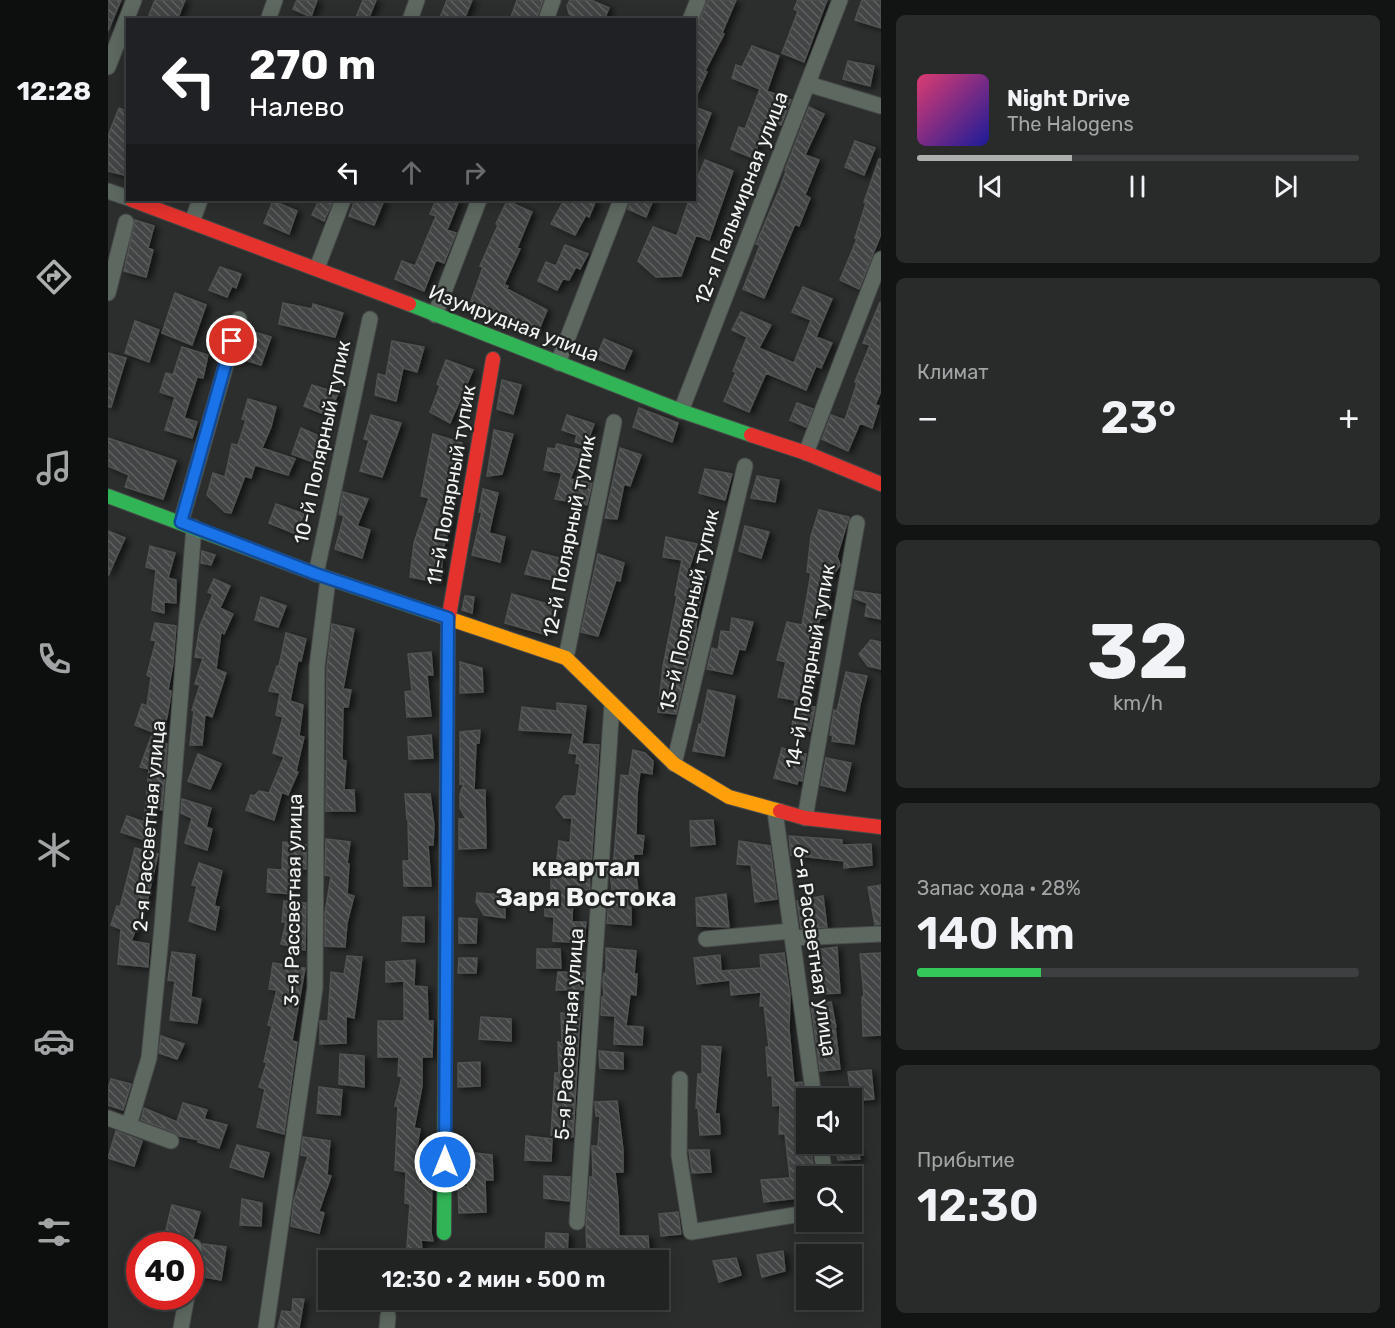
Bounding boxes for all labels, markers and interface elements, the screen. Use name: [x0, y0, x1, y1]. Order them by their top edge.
text: 270 m: [249, 40, 376, 90]
icon: left: [150, 42, 228, 120]
text: 12:28: [17, 75, 91, 107]
text: Night Drive: [1007, 85, 1130, 112]
street label: 12-я Пальмирная улица: [689, 88, 793, 308]
text: Налево: [249, 91, 345, 123]
text: The Halogens: [1007, 112, 1134, 136]
icon: left: [332, 156, 365, 189]
icon: ahead: [395, 156, 428, 189]
icon: right: [458, 156, 491, 189]
icon: previous: [974, 170, 1007, 203]
icon: pause: [1121, 170, 1154, 203]
icon: next: [1269, 170, 1302, 203]
icon: directions: [33, 256, 75, 298]
street label: Изумрудная улица: [425, 279, 603, 367]
pin: [206, 315, 257, 366]
icon: arrive: [215, 324, 248, 357]
street label: 10-й Полярный тупик: [289, 338, 355, 546]
text: Климат: [917, 360, 989, 384]
street label: 11-й Полярный тупик: [422, 383, 481, 587]
text: 23°: [1101, 391, 1176, 444]
text: −: [917, 398, 938, 437]
text: +: [1338, 398, 1359, 437]
street label: 12-й Полярный тупик: [538, 432, 600, 639]
icon: music: [33, 447, 75, 489]
street label: 13-й Полярный тупик: [654, 506, 724, 713]
street label: 14-й Полярный тупик: [780, 562, 840, 770]
text: 32: [1087, 605, 1189, 698]
icon: phone: [33, 638, 75, 680]
text: km/h: [1113, 691, 1163, 715]
street label: 2-я Рассветная улица: [128, 719, 170, 933]
street label: 3-я Рассветная улица: [279, 793, 307, 1007]
icon: climate: [33, 829, 75, 871]
street label: 6-я Рассветная улица: [788, 844, 842, 1058]
district label: квартал Заря Востока: [495, 852, 677, 913]
text: Запас хода · 28%: [917, 876, 1081, 900]
text: 140 km: [917, 907, 1075, 960]
street label: 5-я Рассветная улица: [550, 927, 588, 1141]
icon: car: [33, 1020, 75, 1062]
map controls: [796, 1088, 862, 1310]
button: sound: [796, 1088, 862, 1154]
position arrow: [413, 1130, 477, 1194]
text: Прибытие: [917, 1148, 1015, 1172]
button: search: [796, 1166, 862, 1232]
text: 12:30: [917, 1179, 1039, 1232]
icon: filters: [33, 1211, 75, 1253]
speed limit sign: 40: [126, 1232, 204, 1310]
button: layers: [796, 1244, 862, 1310]
text: 12:30 · 2 мин · 500 m: [382, 1266, 605, 1293]

